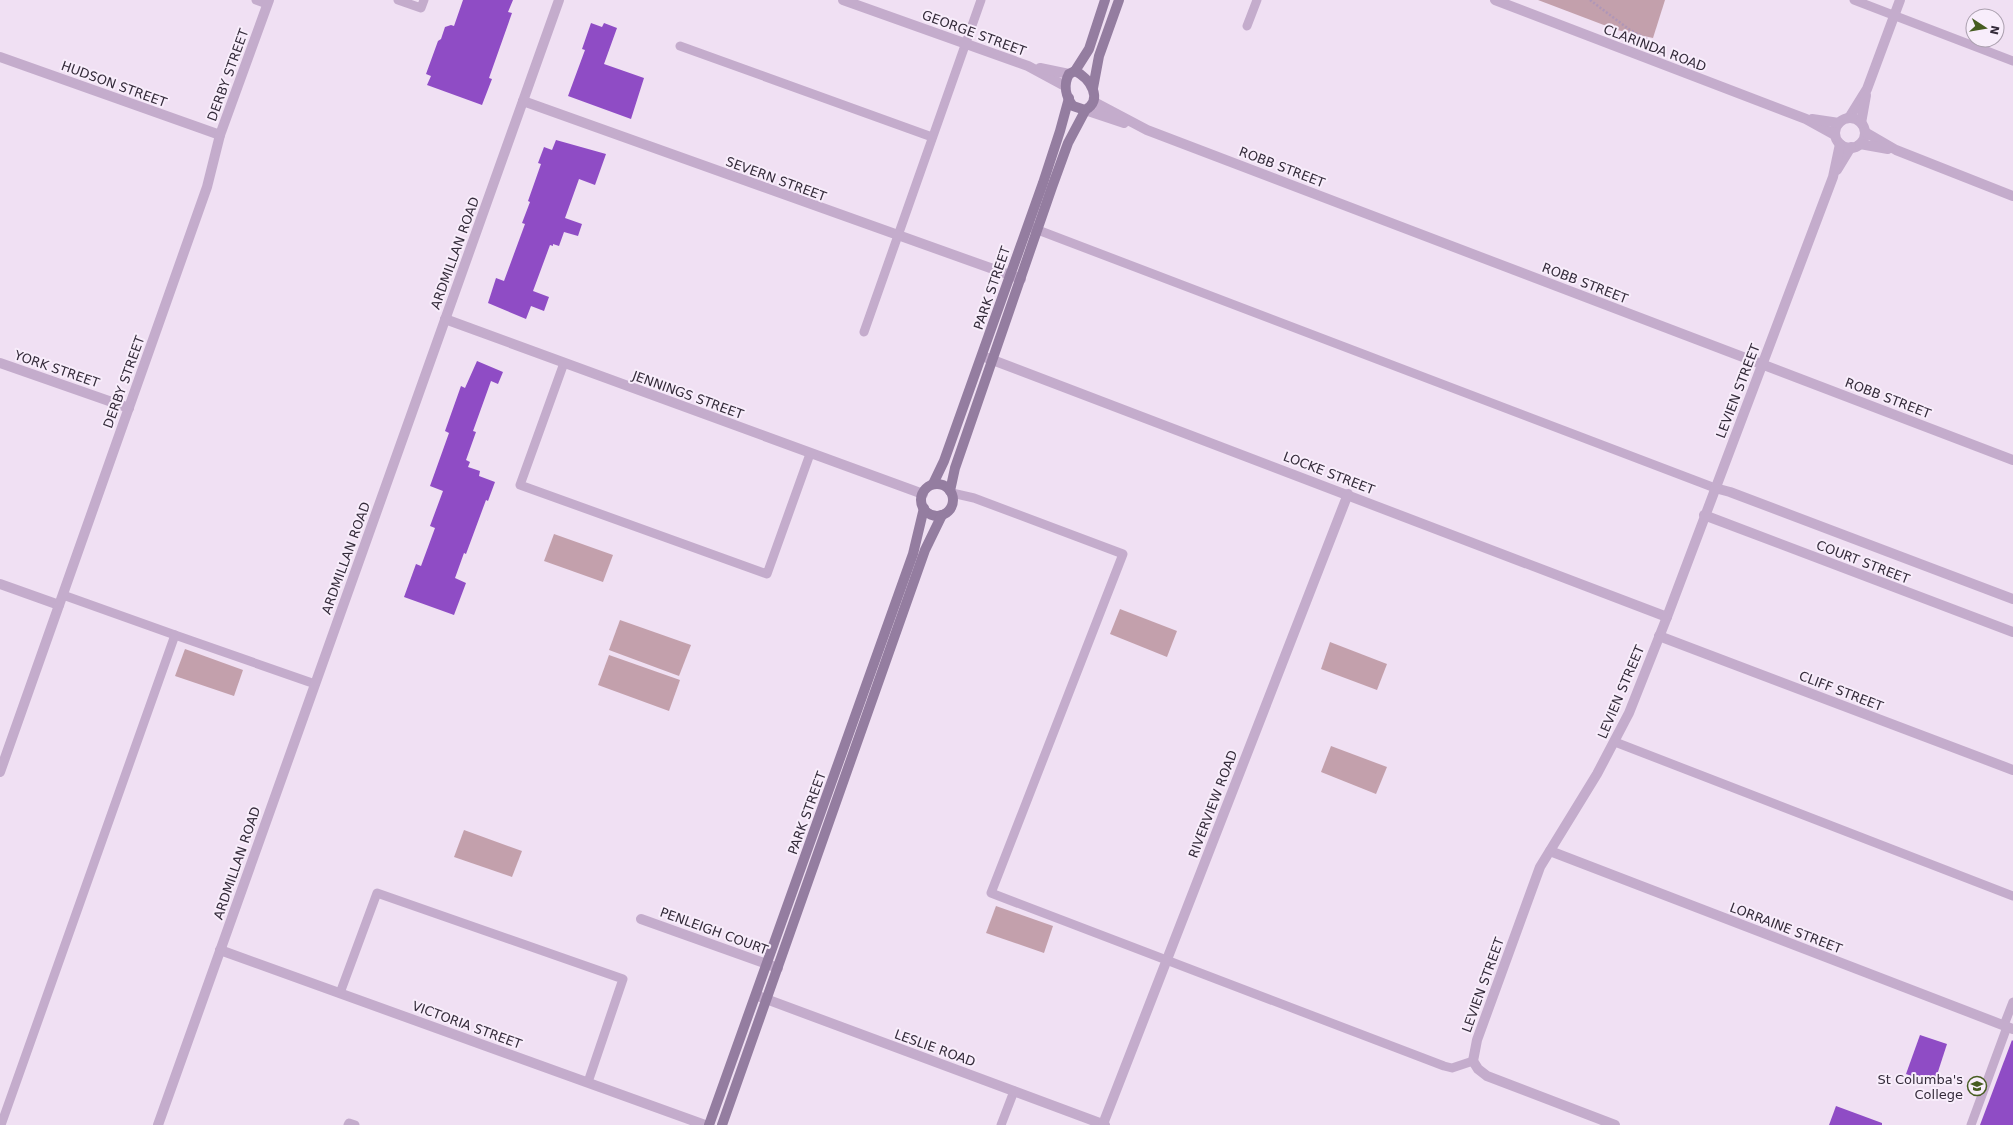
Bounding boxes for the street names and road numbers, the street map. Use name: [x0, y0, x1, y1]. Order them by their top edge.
street label: GEORGE STREET: [920, 7, 1028, 59]
street label: CLARINDA ROAD: [1601, 21, 1709, 75]
street label: DERBY STREET: [204, 27, 252, 123]
street label: HUDSON STREET: [59, 58, 169, 110]
street label: ROBB STREET: [1237, 144, 1327, 190]
street label: SEVERN STREET: [724, 154, 828, 204]
street label: ARDMILLAN ROAD: [428, 195, 482, 311]
street label: PARK STREET: [971, 244, 1013, 332]
street label: ROBB STREET: [1540, 260, 1630, 306]
street label: DERBY STREET: [100, 334, 148, 430]
street label: LEVIEN STREET: [1713, 342, 1763, 440]
street label: YORK STREET: [12, 347, 101, 391]
street label: JENNINGS STREET: [629, 368, 746, 422]
street label: ROBB STREET: [1843, 375, 1933, 421]
street label: LOCKE STREET: [1281, 449, 1377, 497]
street label: ARDMILLAN ROAD: [319, 500, 373, 616]
street label: COURT STREET: [1814, 537, 1912, 587]
street label: LEVIEN STREET: [1595, 643, 1647, 741]
street label: CLIFF STREET: [1797, 668, 1885, 714]
street label: RIVERVIEW ROAD: [1186, 748, 1240, 860]
street label: PARK STREET: [785, 769, 829, 857]
street label: ARDMILLAN ROAD: [211, 805, 263, 921]
street label: LORRAINE STREET: [1728, 900, 1844, 956]
street label: PENLEIGH COURT: [658, 904, 770, 958]
street label: LEVIEN STREET: [1459, 935, 1507, 1034]
street label: VICTORIA STREET: [410, 998, 524, 1052]
street label: LESLIE ROAD: [892, 1026, 978, 1070]

